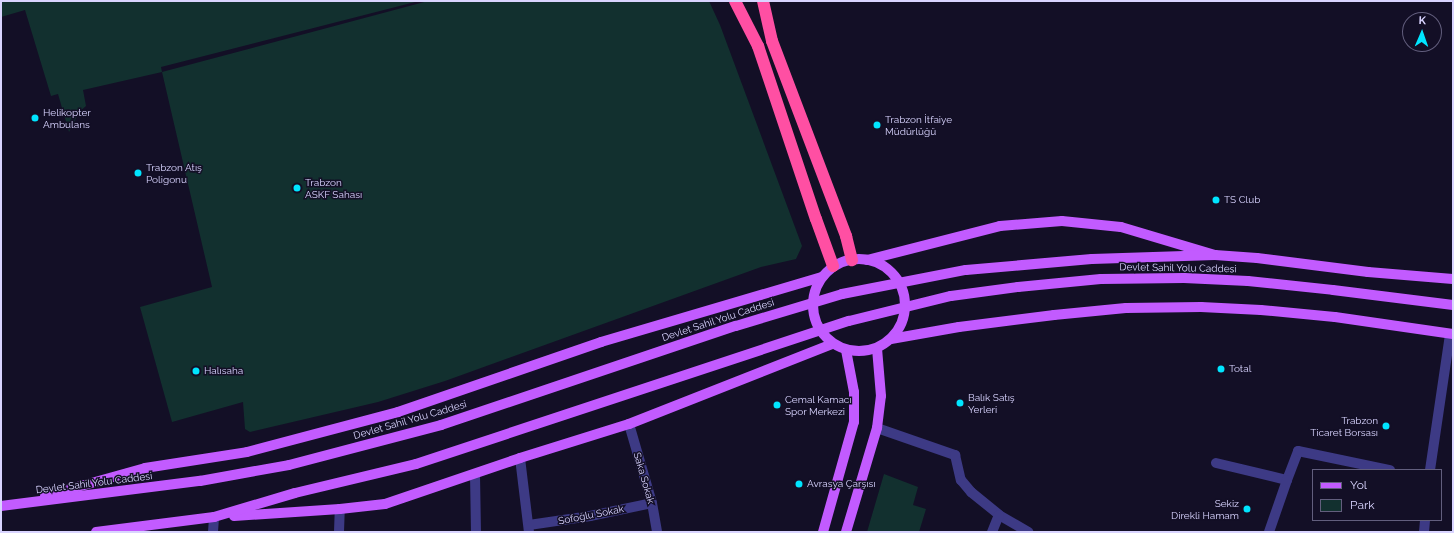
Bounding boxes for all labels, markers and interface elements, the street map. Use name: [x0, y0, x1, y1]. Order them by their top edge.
north arrow: [1402, 12, 1442, 52]
text: K: [1418, 14, 1426, 27]
place label: Helikopter Ambulans: [43, 106, 91, 130]
marker: Helikopter Ambulans: [30, 113, 40, 123]
place label: Trabzon İtfaiye Müdürlüğü: [885, 113, 952, 136]
marker: Trabzon İtfaiye Müdürlüğü: [872, 120, 882, 130]
place label: Trabzon Atış Poligonu: [146, 161, 202, 184]
marker: Trabzon Atış Poligonu: [133, 168, 143, 178]
place label: Trabzon ASKF Sahası: [305, 176, 362, 200]
marker: Trabzon ASKF Sahası: [292, 183, 302, 193]
place label: TS Club: [1224, 194, 1260, 206]
marker: TS Club: [1211, 195, 1221, 205]
street label: Devlet Sahil Yolu Caddesi: [1119, 261, 1237, 275]
street label: Devlet Sahil Yolu Caddesi: [660, 296, 776, 344]
place label: Total: [1229, 363, 1251, 375]
marker: Total: [1216, 364, 1226, 374]
place label: Halısaha: [204, 365, 243, 377]
marker: Halısaha: [191, 366, 201, 376]
place label: Balık Satış Yerleri: [968, 391, 1015, 414]
place label: Cemal Kamacı Spor Merkezi: [785, 393, 852, 416]
street label: Devlet Sahil Yolu Caddesi: [352, 398, 468, 442]
marker: Balık Satış Yerleri: [955, 398, 965, 408]
marker: Cemal Kamacı Spor Merkezi: [772, 400, 782, 410]
place label: Trabzon Ticaret Borsası: [1310, 414, 1378, 438]
marker: Trabzon Ticaret Borsası: [1381, 421, 1391, 431]
street label: Saka Sokak: [631, 451, 657, 505]
legend: [1312, 469, 1442, 521]
street label: Devlet Sahil Yolu Caddesi: [35, 470, 153, 496]
place label: Avrasya Çarşısı: [807, 478, 876, 490]
text: Yol: [1350, 478, 1367, 492]
marker: Avrasya Çarşısı: [794, 479, 804, 489]
place label: Sekiz Direkli Hamam: [1171, 497, 1239, 520]
text: Park: [1350, 498, 1375, 512]
street label: Sofoğlu Sokak: [557, 503, 625, 527]
marker: Sekiz Direkli Hamam: [1242, 504, 1252, 514]

